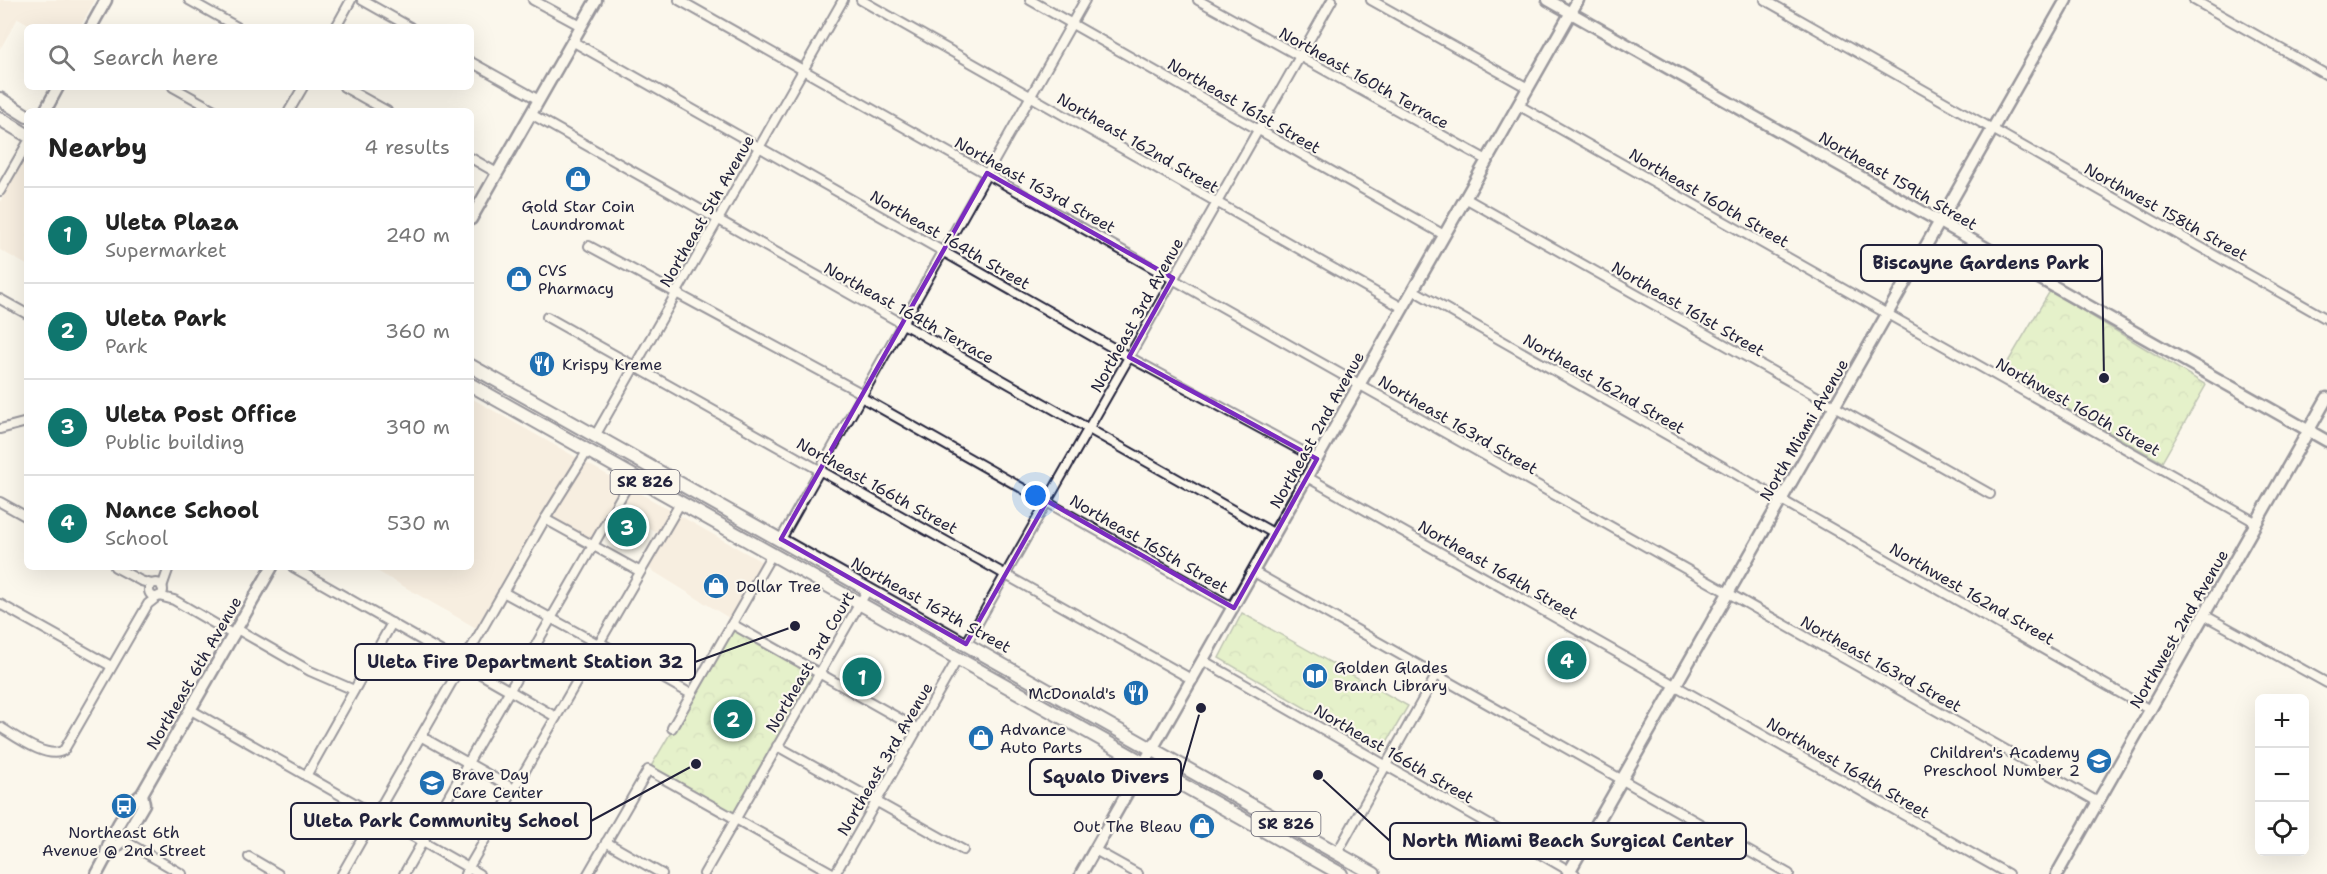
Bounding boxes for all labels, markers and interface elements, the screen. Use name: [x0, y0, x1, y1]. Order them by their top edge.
street label: Northeast 160th Terrace: [1275, 22, 1453, 134]
search box: [24, 24, 474, 90]
icon: search: [45, 41, 78, 74]
text: Search here: [93, 43, 219, 72]
street label: Northeast 161st Street: [1164, 54, 1324, 158]
street label: Northeast 162nd Street: [1053, 88, 1223, 198]
street label: Northeast 159th Street: [1815, 127, 1981, 235]
text: Nearby: [48, 130, 147, 165]
street label: Northeast 5th Avenue: [655, 131, 759, 291]
street label: Northeast 163rd Street: [951, 132, 1119, 238]
text: 4 results: [364, 134, 450, 160]
street label: Northeast 160th Street: [1625, 144, 1793, 252]
street label: Northwest 158th Street: [2081, 158, 2251, 266]
shop icon: Gold Star Coin Laundromat: [563, 164, 593, 194]
street label: Northeast 164th Street: [866, 186, 1034, 294]
place label: Gold Star Coin Laundromat: [521, 196, 635, 235]
text: Uleta Plaza: [105, 208, 239, 237]
text: 1: [63, 222, 72, 248]
text: 240 m: [385, 222, 450, 248]
street label: Northeast 3rd Avenue: [1086, 234, 1188, 396]
text: Supermarket: [105, 237, 227, 263]
callout: Biscayne Gardens Park: [1861, 245, 2102, 281]
text: Biscayne Gardens Park: [1872, 251, 2090, 275]
street label: Northeast 164th Terrace: [820, 257, 998, 369]
street label: Northeast 161st Street: [1608, 257, 1768, 361]
place label: CVS Pharmacy: [538, 260, 614, 299]
shop icon: CVS Pharmacy: [504, 264, 534, 294]
text: Uleta Park: [105, 304, 227, 333]
text: 2: [61, 318, 75, 344]
text: 360 m: [385, 318, 450, 344]
street label: Northeast 162nd Street: [1519, 329, 1689, 439]
text: Park: [105, 333, 148, 359]
street label: Northeast 2nd Avenue: [1265, 348, 1369, 512]
restaurant icon: Krispy Kreme: [527, 349, 557, 379]
street label: Northwest 160th Street: [1992, 353, 2164, 461]
place label: Krispy Kreme: [562, 354, 662, 375]
street label: North Miami Avenue: [1755, 355, 1853, 505]
street label: Northeast 163rd Street: [1375, 371, 1541, 479]
text: Uleta Post Office: [105, 400, 297, 429]
text: 3: [61, 414, 75, 440]
text: 390 m: [385, 414, 450, 440]
text: Public building: [105, 429, 244, 455]
street label: Northeast 166th Street: [793, 433, 961, 539]
road number: SR 826: [610, 470, 680, 494]
your location: [1021, 481, 1050, 510]
street label: Northeast 165th Street: [1066, 490, 1232, 598]
text: Nance School: [105, 496, 259, 525]
pin: 3: [608, 504, 646, 550]
text: 4: [61, 510, 75, 536]
text: 530 m: [387, 510, 450, 536]
street label: Northeast 164th Street: [1414, 516, 1582, 624]
text: School: [105, 525, 168, 551]
street label: Northwest 162nd Street: [1886, 538, 2058, 650]
street label: Northwest 2nd Avenue: [2125, 546, 2233, 712]
street label: Northeast 167th Street: [847, 552, 1015, 658]
shop icon: Dollar Tree: [701, 571, 731, 601]
place label: Dollar Tree: [736, 576, 821, 597]
street label: Northeast 3rd Court: [761, 588, 859, 736]
street label: Northeast 6th Avenue: [142, 593, 246, 753]
street label: Northeast 163rd Street: [1797, 611, 1965, 717]
pin: 4: [1548, 638, 1586, 682]
callout: Uleta Fire Department Station 32: [355, 644, 695, 680]
text: Uleta Fire Department Station 32: [367, 650, 683, 674]
pin: 1: [842, 654, 882, 700]
place label: Golden Glades Branch Library: [1334, 657, 1448, 696]
library icon: Golden Glades Branch Library: [1300, 661, 1330, 691]
restaurant icon: McDonald's: [1121, 678, 1151, 708]
street label: Northeast 3rd Avenue: [832, 679, 938, 839]
place label: McDonald's: [1028, 683, 1116, 704]
map controls: [2255, 694, 2309, 856]
button: +: [2255, 694, 2309, 748]
pin: 2: [714, 696, 752, 742]
street label: Northeast 166th Street: [1310, 700, 1478, 808]
street label: Northwest 164th Street: [1763, 713, 1933, 823]
place label: Advance Auto Parts: [1000, 719, 1083, 758]
shop icon: Advance Auto Parts: [966, 723, 996, 753]
place label: Children's Academy Preschool Number 2: [1923, 742, 2080, 781]
school or university icon: Children's Academy Preschool Number 2: [2084, 746, 2114, 776]
button: −: [2255, 748, 2309, 802]
callout: Squalo Divers: [1030, 759, 1181, 795]
place label: Brave Day Care Center: [452, 764, 543, 803]
text: Squalo Divers: [1043, 765, 1169, 789]
school or university icon: Brave Day Care Center: [417, 768, 447, 798]
bus stop icon: Northeast 6th Avenue @ 2nd Street: [109, 791, 139, 821]
button: locate: [2255, 802, 2309, 856]
callout: Uleta Park Community School: [291, 803, 591, 839]
text: Uleta Park Community School: [303, 809, 579, 833]
shop icon: Out The Bleau: [1187, 811, 1217, 841]
road number: SR 826: [1252, 812, 1320, 836]
place label: Out The Bleau: [1073, 816, 1182, 837]
place label: Northeast 6th Avenue @ 2nd Street: [42, 822, 206, 861]
callout: North Miami Beach Surgical Center: [1390, 823, 1746, 859]
text: North Miami Beach Surgical Center: [1402, 829, 1734, 853]

